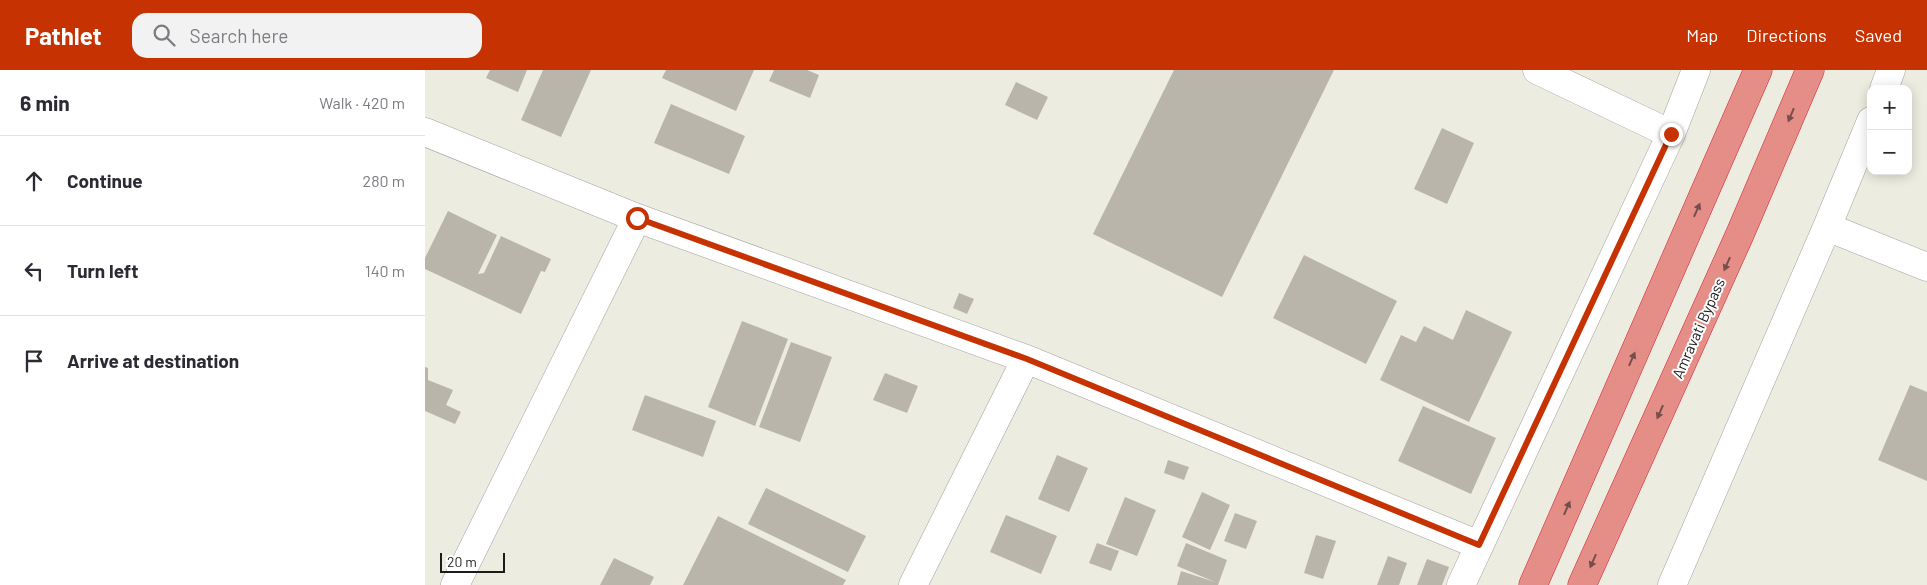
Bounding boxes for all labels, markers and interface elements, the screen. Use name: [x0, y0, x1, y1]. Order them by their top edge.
search box: [132, 13, 482, 58]
text: Pathlet: [25, 21, 102, 50]
icon: search: [150, 21, 178, 49]
text: Search here: [190, 24, 288, 47]
text: Map: [1686, 24, 1718, 46]
text: Directions: [1746, 24, 1827, 46]
text: Saved: [1855, 24, 1902, 46]
map controls: [1867, 85, 1912, 175]
button: +: [1867, 85, 1912, 130]
text: 6 min: [20, 90, 70, 115]
text: Walk · 420 m: [319, 93, 405, 112]
one-way arrow: [1786, 108, 1794, 122]
route end: [1660, 123, 1683, 146]
button: −: [1867, 130, 1912, 175]
icon: ahead: [20, 167, 48, 195]
text: Continue: [67, 169, 143, 192]
text: 280 m: [363, 171, 405, 190]
one-way arrow: [1693, 203, 1701, 217]
route start: [626, 207, 649, 230]
icon: left: [20, 257, 48, 285]
one-way arrow: [1722, 257, 1730, 271]
text: Turn left: [67, 259, 138, 282]
text: 140 m: [365, 261, 405, 280]
street label: Amravati Bypass: [1668, 275, 1728, 381]
icon: arrive: [20, 347, 48, 375]
text: Arrive at destination: [67, 349, 239, 372]
one-way arrow: [1628, 352, 1636, 366]
one-way arrow: [1656, 405, 1664, 419]
one-way arrow: [1563, 501, 1571, 515]
scale bar: [440, 550, 505, 573]
text: 20 m: [447, 553, 477, 570]
one-way arrow: [1589, 554, 1597, 568]

